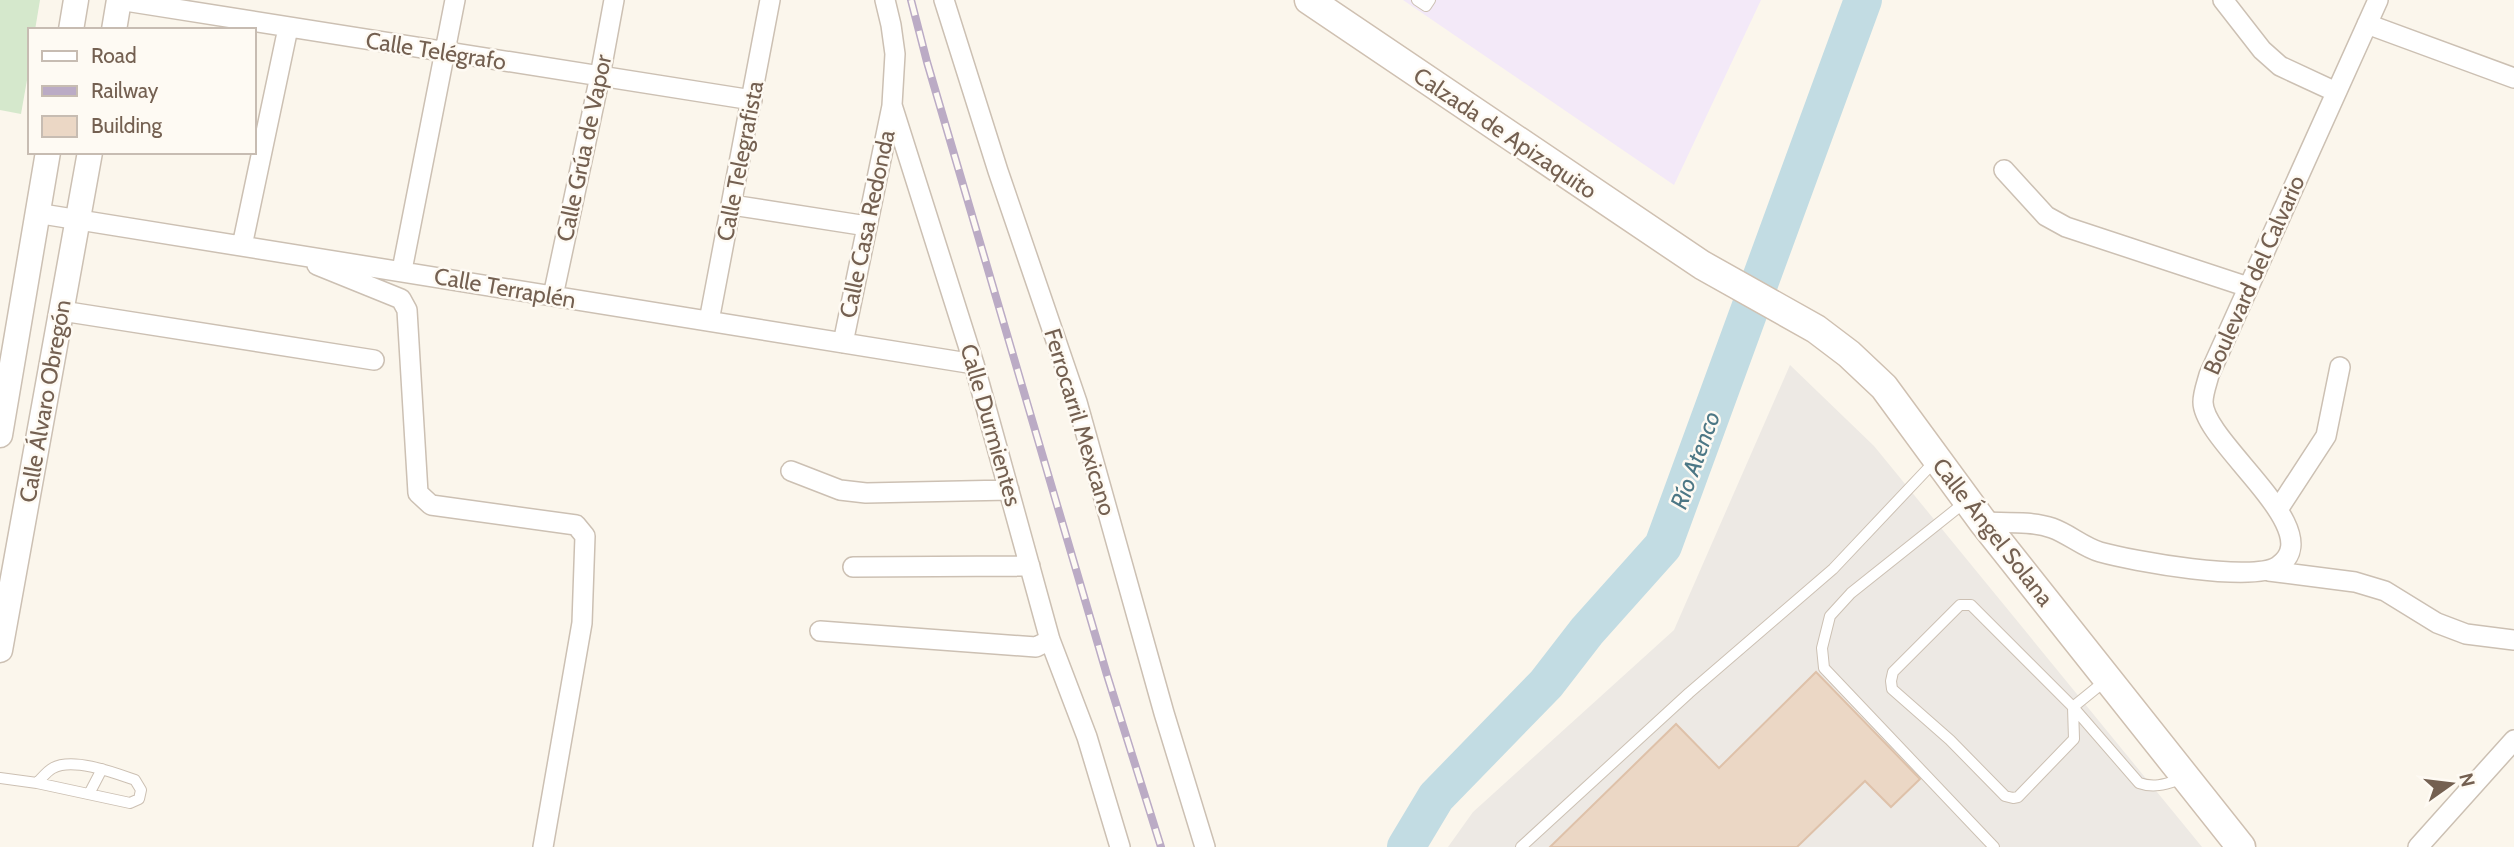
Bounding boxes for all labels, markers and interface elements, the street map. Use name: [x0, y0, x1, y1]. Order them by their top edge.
street label: Calle Telégrafo: [364, 26, 508, 76]
legend: [28, 28, 256, 154]
text: Road: [91, 43, 137, 68]
street label: Calle Grúa de Vapor: [551, 51, 618, 244]
street label: Calzada de Apizaquito: [1408, 61, 1602, 205]
text: Railway: [91, 78, 159, 103]
street label: Calle Telegrafista: [711, 79, 769, 243]
text: Building: [91, 113, 163, 138]
street label: Calle Casa Redonda: [833, 128, 901, 320]
street label: Boulevard del Calvario: [2197, 171, 2311, 379]
street label: Calle Terraplén: [432, 262, 578, 314]
street label: Calle Álvaro Obregón: [12, 297, 77, 504]
street label: Ferrocarril Mexicano: [1038, 325, 1122, 519]
street label: Calle Durmientes: [954, 341, 1028, 509]
water label: Río Atenco: [1664, 407, 1726, 513]
street label: Calle Ángel Solana: [1926, 452, 2060, 612]
north arrow: [2416, 749, 2486, 819]
text: N: [2454, 771, 2480, 789]

